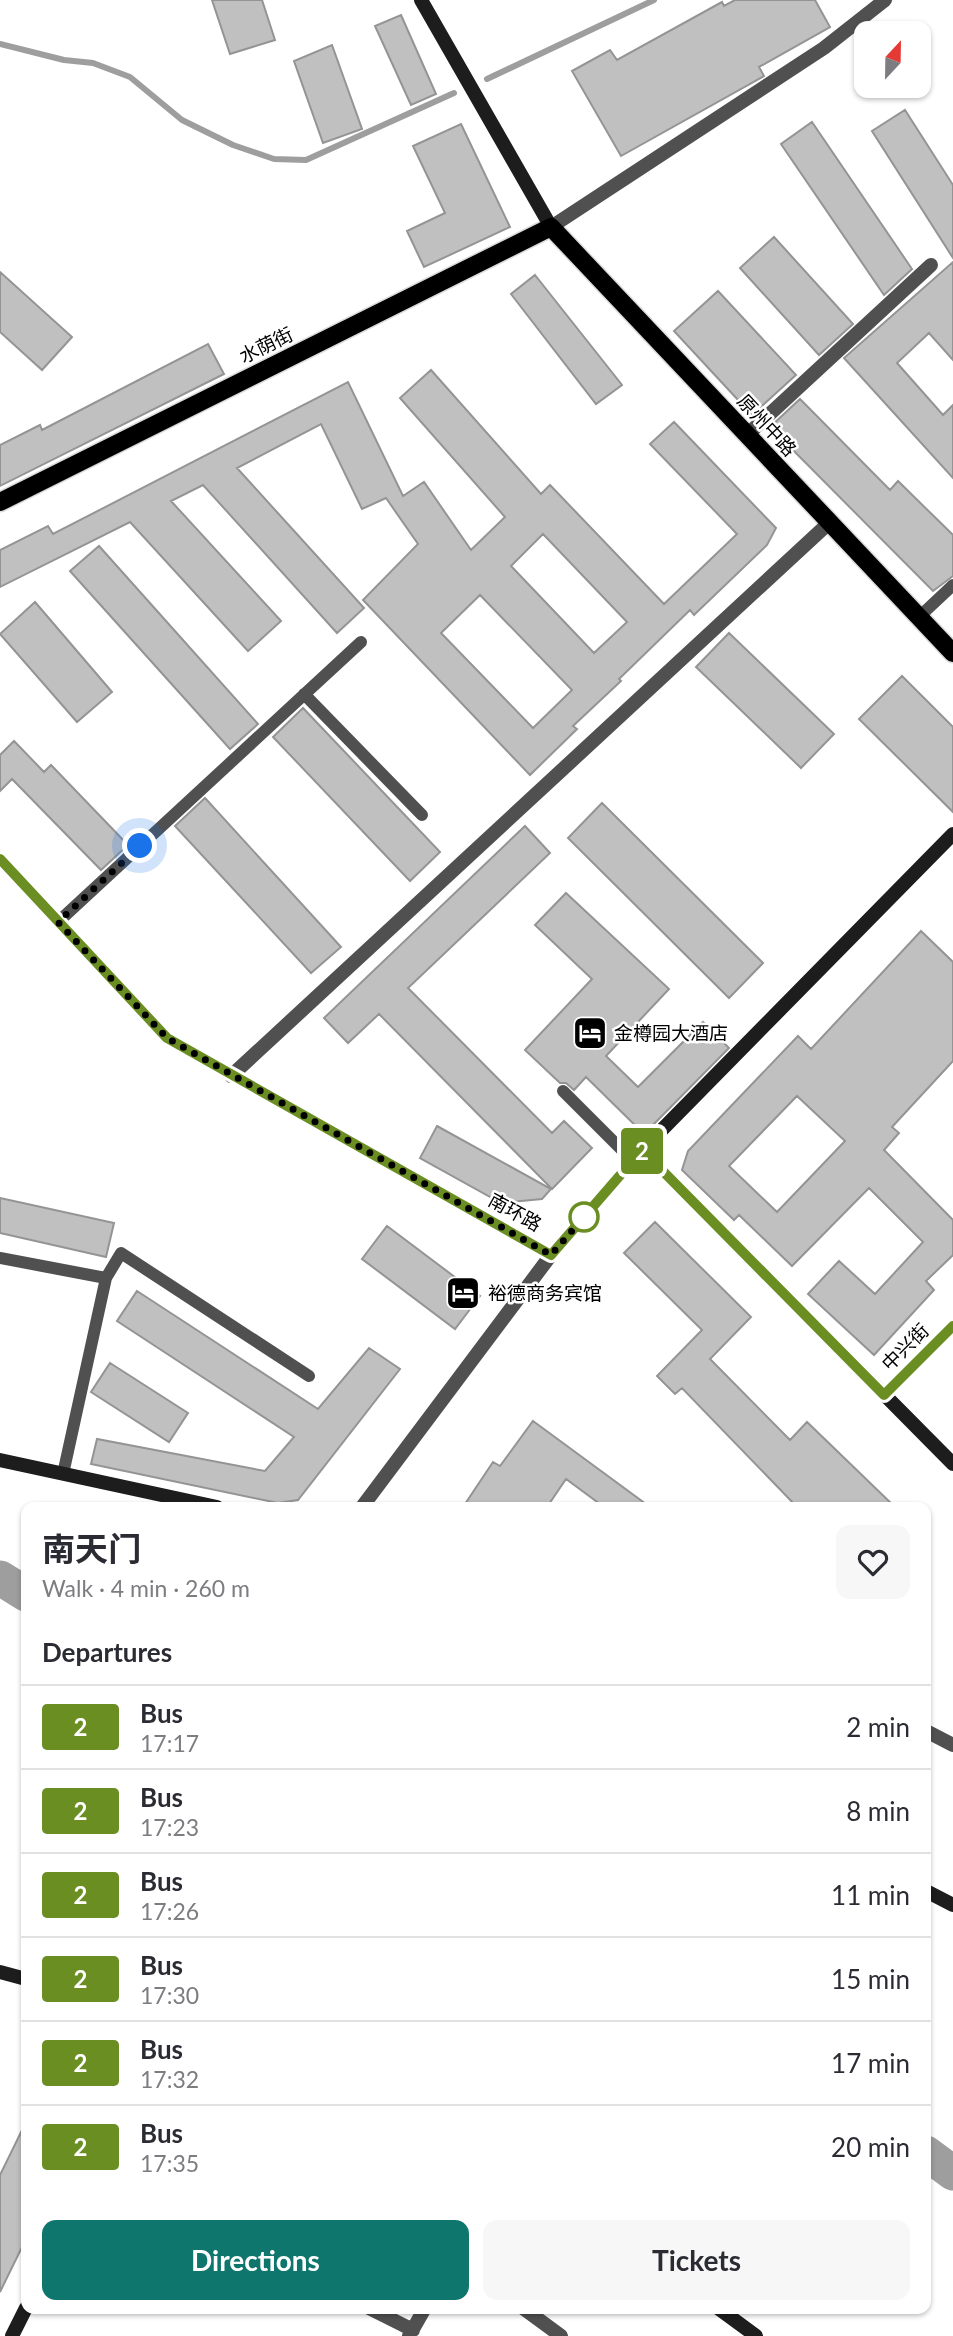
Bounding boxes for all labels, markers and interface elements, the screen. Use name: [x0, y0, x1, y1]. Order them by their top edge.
north arrow: [854, 21, 931, 98]
map controls: [854, 21, 931, 98]
street label: 水荫街: [235, 322, 296, 367]
street label: 原州中路: [733, 389, 802, 460]
your location: [122, 828, 157, 863]
hotel icon: 金樽园大酒店: [571, 1014, 609, 1052]
place label: 金樽园大酒店: [614, 1021, 728, 1044]
line badge: 2: [619, 1128, 665, 1174]
text: 2: [635, 1136, 649, 1165]
street label: 南环路: [485, 1188, 546, 1235]
unlabelled marker: [569, 1202, 599, 1232]
hotel icon: 裕德商务宾馆: [444, 1274, 482, 1312]
place label: 裕德商务宾馆: [488, 1281, 602, 1304]
street label: 中兴街: [876, 1318, 933, 1375]
button: heart: [836, 1525, 910, 1599]
text: 南天门: [42, 1528, 141, 1568]
text: Walk · 4 min · 260 m: [42, 1574, 250, 1602]
text: Departures: [42, 1636, 172, 1668]
text: Bus: [140, 1697, 183, 1729]
text: 2 min: [846, 1711, 910, 1743]
text: 2: [74, 1712, 87, 1741]
text: 17:17: [140, 1729, 199, 1757]
text: Bus: [140, 1781, 183, 1813]
text: 8 min: [846, 1795, 910, 1827]
text: 2: [74, 1796, 87, 1825]
text: 17:23: [140, 1813, 199, 1841]
text: Bus: [140, 1865, 183, 1897]
text: 11 min: [831, 1879, 910, 1911]
text: 2: [74, 1880, 87, 1909]
text: 17:26: [140, 1897, 199, 1925]
text: Bus: [140, 1949, 183, 1981]
text: 15 min: [831, 1963, 910, 1995]
text: 2: [74, 1964, 87, 1993]
text: 17:30: [140, 1981, 199, 2009]
text: Bus: [140, 2033, 183, 2065]
text: 17 min: [831, 2047, 910, 2079]
text: 2: [74, 2048, 87, 2077]
text: 17:32: [140, 2065, 199, 2093]
text: Bus: [140, 2117, 183, 2149]
text: 20 min: [831, 2131, 910, 2163]
text: 2: [74, 2132, 87, 2161]
text: 17:35: [140, 2149, 199, 2177]
button: Directions: [42, 2220, 469, 2300]
button: Tickets: [483, 2220, 910, 2300]

